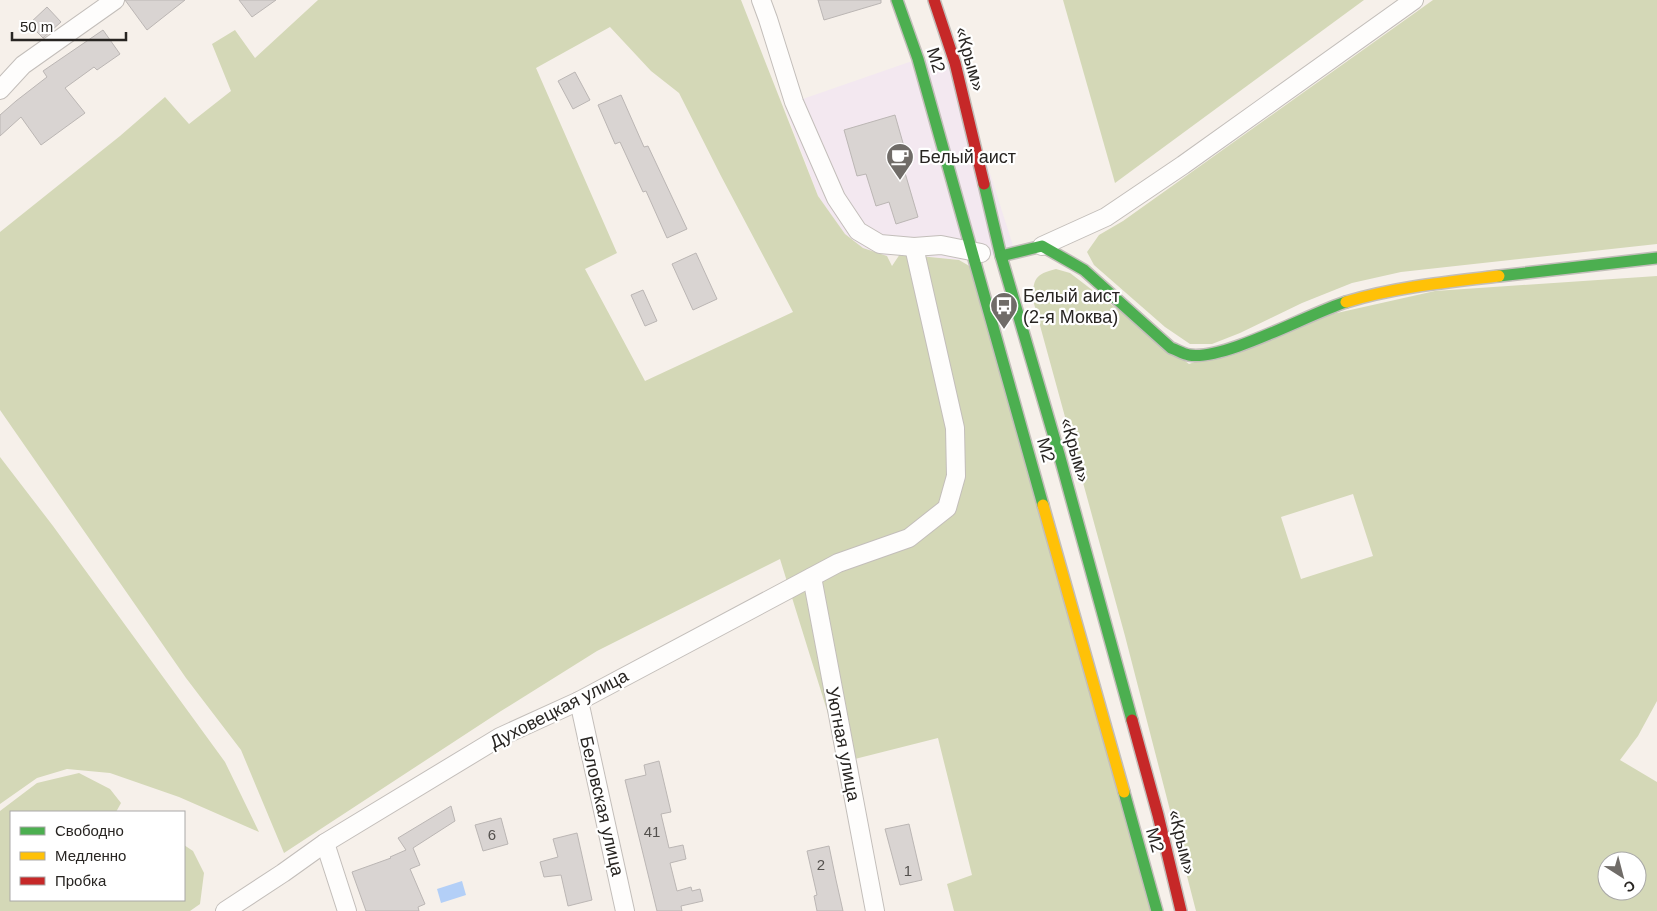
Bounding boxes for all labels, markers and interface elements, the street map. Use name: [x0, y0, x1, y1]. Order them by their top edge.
scale bar: [12, 10, 126, 42]
text: 50 m: [20, 18, 53, 35]
street label: «Крым»: [951, 25, 989, 93]
street label: М2: [923, 45, 949, 75]
cafe icon: Белый аист: [885, 142, 915, 181]
place label: Белый аист: [919, 147, 1016, 167]
place label: Белый аист (2-я Моква): [1023, 286, 1120, 327]
bus stop icon: Белый аист (2-я Моква): [989, 291, 1019, 330]
street label: «Крым»: [1056, 416, 1094, 484]
street label: М2: [1033, 435, 1059, 465]
street label: Духовецкая улица: [486, 665, 632, 753]
street label: Уютная улица: [822, 685, 864, 804]
street label: Беловская улица: [576, 734, 628, 879]
street label: «Крым»: [1164, 808, 1200, 876]
legend: [10, 811, 185, 901]
text: Свободно: [55, 822, 124, 839]
house number: 41: [644, 823, 660, 840]
street label: М2: [1142, 825, 1168, 855]
house number: 6: [488, 826, 496, 843]
text: Медленно: [55, 847, 126, 864]
north arrow: [1597, 851, 1647, 901]
house number: 2: [817, 856, 825, 873]
house number: 1: [904, 862, 912, 879]
text: Пробка: [55, 872, 107, 889]
text: С: [1621, 877, 1638, 896]

